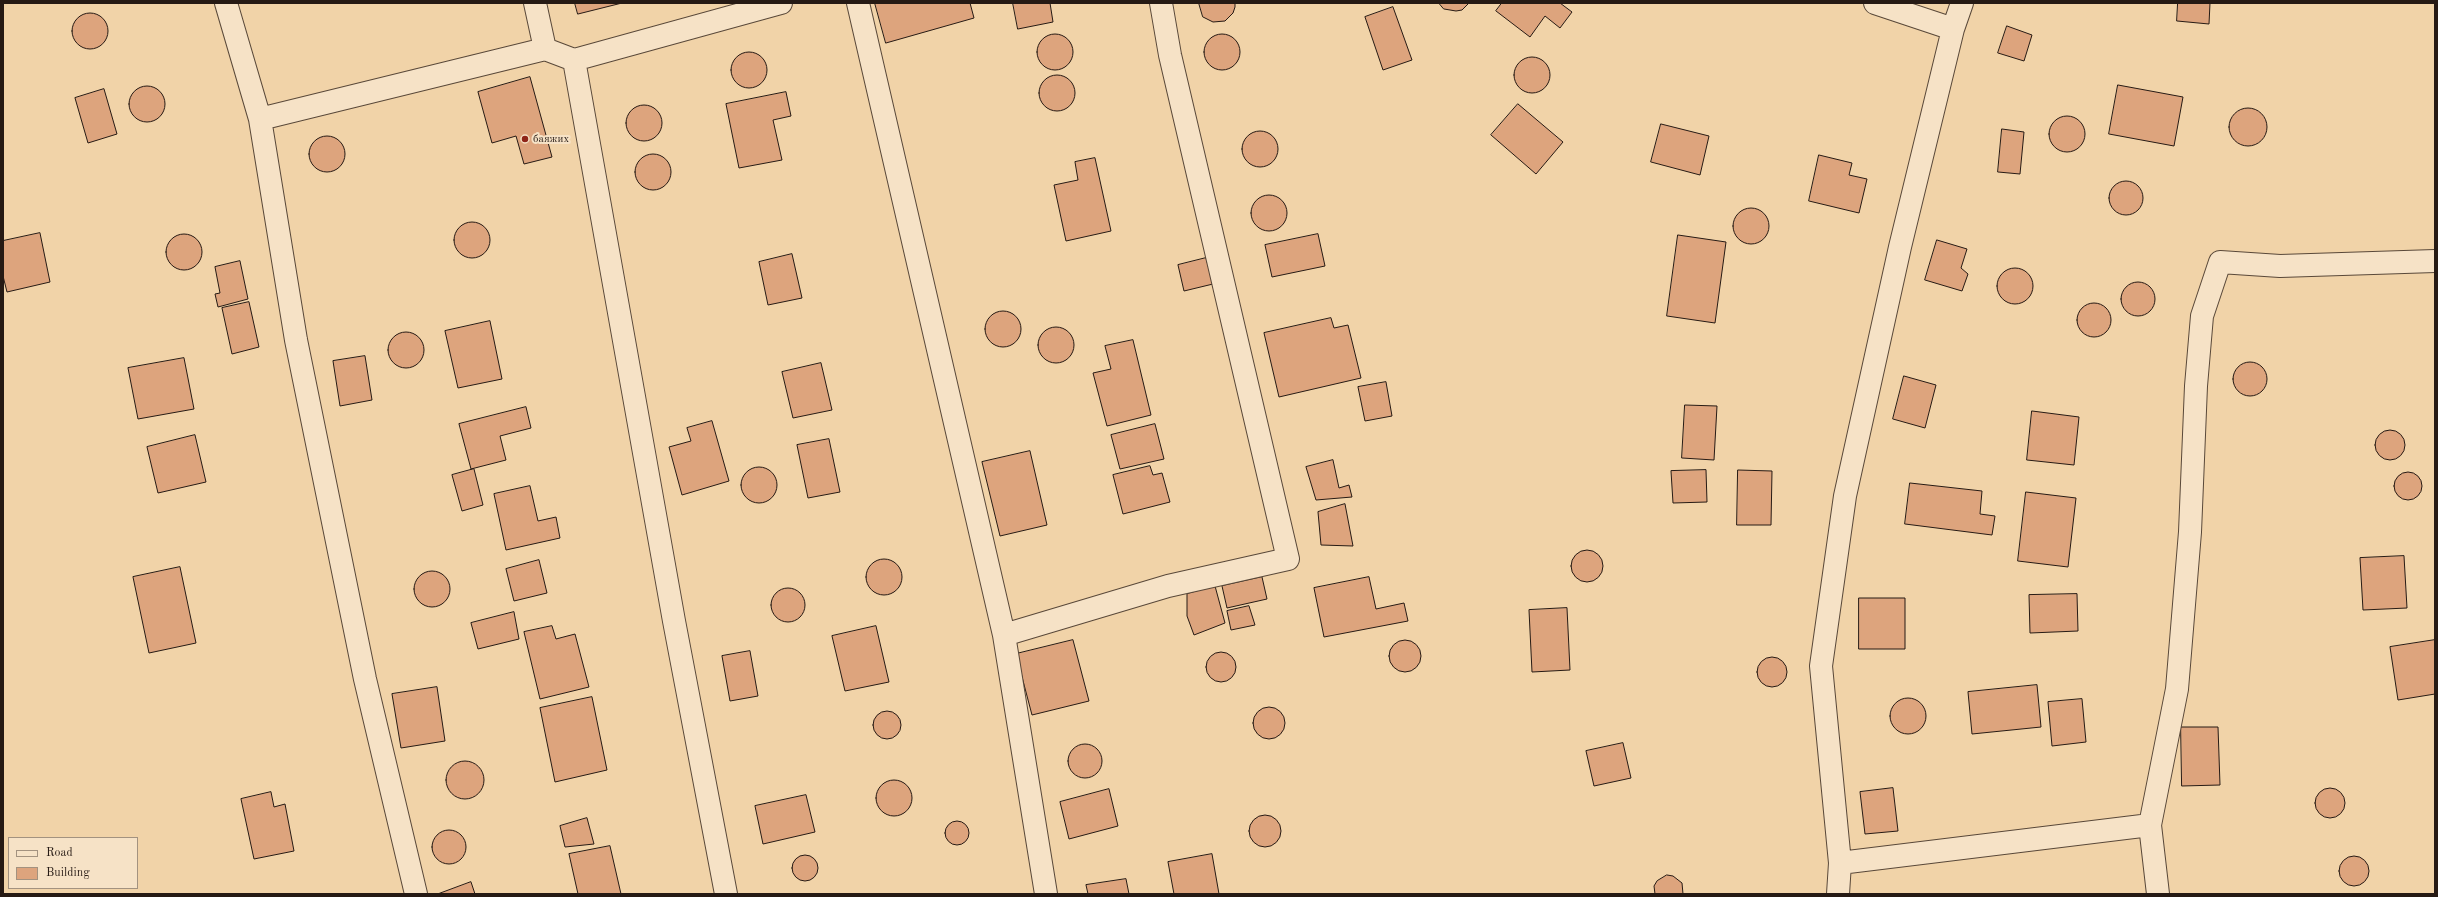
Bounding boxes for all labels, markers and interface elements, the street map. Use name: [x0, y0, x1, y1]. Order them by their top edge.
place label: баяжих: [533, 132, 569, 146]
marker: баяжих: [520, 134, 530, 144]
legend: [8, 837, 138, 889]
text: Road: [46, 847, 73, 859]
text: Building: [46, 867, 90, 879]

